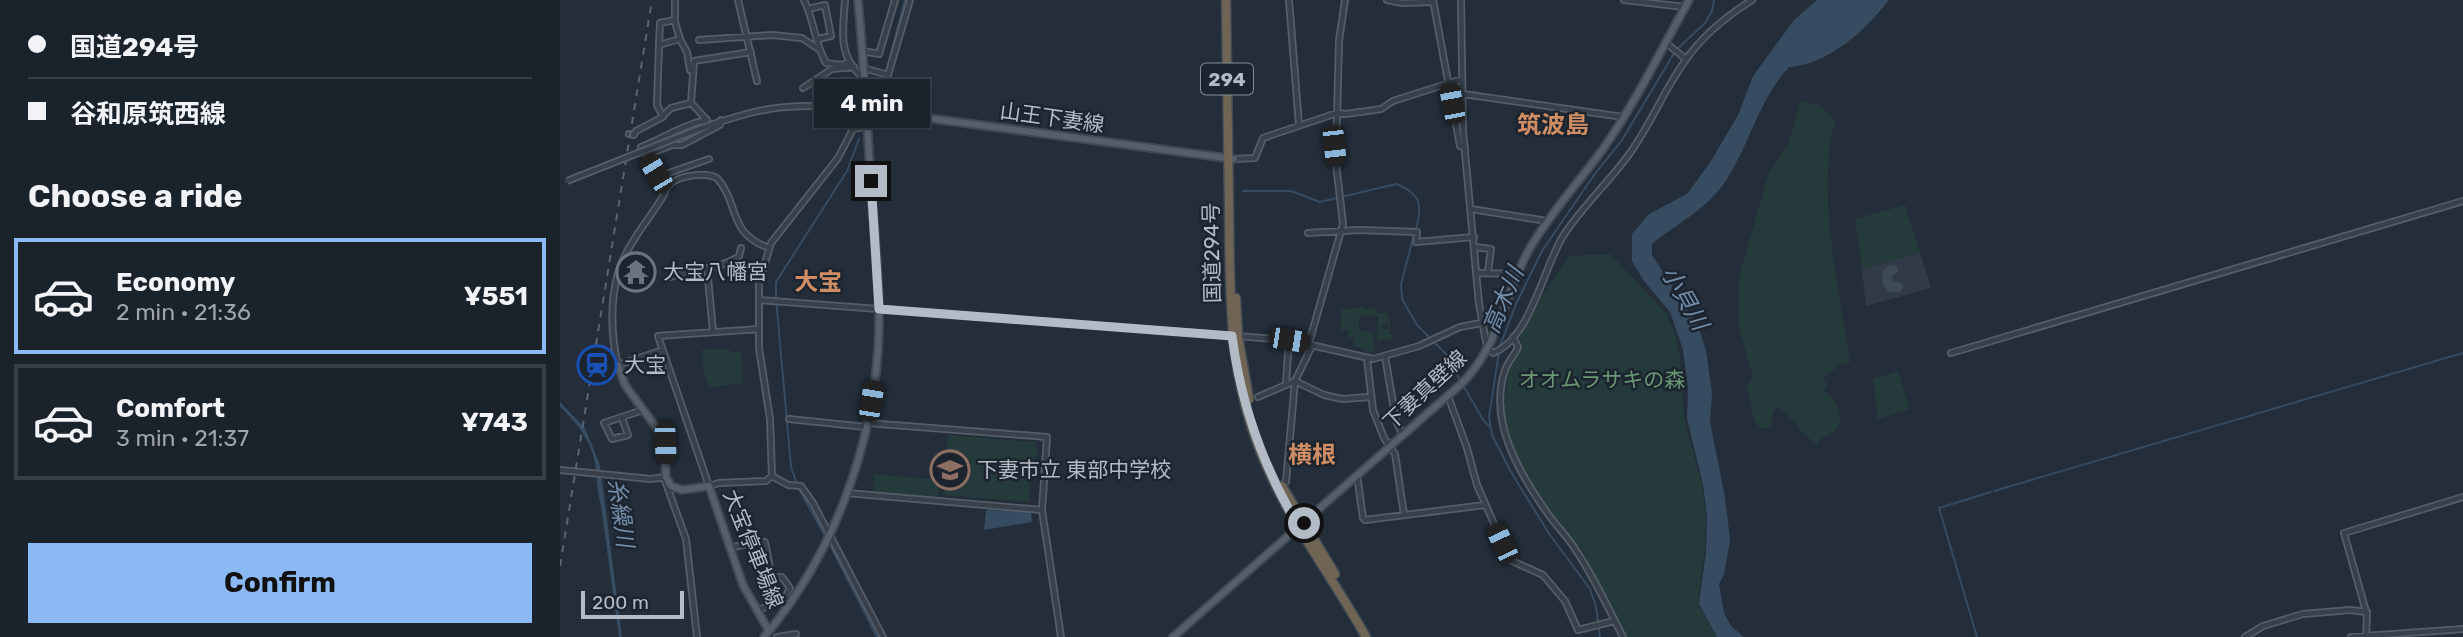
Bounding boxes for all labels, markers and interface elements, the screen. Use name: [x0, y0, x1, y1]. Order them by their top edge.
text: 国道294号: [70, 32, 199, 63]
road number: 294: [1201, 64, 1253, 94]
callout: 4 min: [813, 80, 929, 128]
car: [1438, 80, 1467, 126]
text: 4 min: [840, 89, 904, 117]
street label: 山王下妻線: [998, 98, 1106, 137]
text: 谷和原筑西線: [70, 99, 226, 130]
district label: 筑波島: [1517, 111, 1589, 139]
car: [1322, 124, 1347, 168]
car: [637, 150, 676, 196]
route end: [855, 165, 887, 197]
text: Choose a ride: [28, 177, 242, 215]
street label: 国道294号: [1198, 203, 1225, 303]
temple icon: 大宝八幡宮: [615, 251, 657, 293]
place label: 大宝八幡宮: [663, 259, 768, 284]
water label: 高木川: [1477, 260, 1531, 337]
water label: 小貝川: [1656, 261, 1716, 337]
icon: car: [32, 265, 95, 328]
text: Economy: [116, 267, 235, 298]
district label: 大宝: [794, 268, 842, 296]
text: ¥551: [464, 281, 528, 312]
text: 2 min · 21:36: [116, 298, 251, 326]
car: [1267, 326, 1312, 354]
station icon: 大宝: [576, 344, 618, 386]
street label: 下妻真壁線: [1378, 345, 1472, 435]
place label: 大宝: [624, 352, 666, 377]
park label: オオムラサキの森: [1519, 367, 1685, 392]
car: [858, 379, 885, 423]
icon: car: [32, 391, 95, 454]
text: Comfort: [116, 393, 225, 424]
text: ¥743: [461, 407, 528, 438]
car: [654, 422, 677, 464]
text: 3 min · 21:37: [116, 424, 249, 452]
district label: 横根: [1288, 441, 1336, 469]
school or university icon: 下妻市立 東部中学校: [929, 449, 971, 491]
place label: 下妻市立 東部中学校: [977, 457, 1171, 482]
water label: 糸繰川: [602, 477, 640, 552]
street label: 大宝停車場線: [718, 486, 789, 612]
route start: [1288, 507, 1320, 539]
car: [1484, 520, 1521, 566]
button: Confirm: [28, 543, 532, 623]
scale bar: [581, 588, 684, 620]
text: 200 m: [592, 591, 649, 614]

